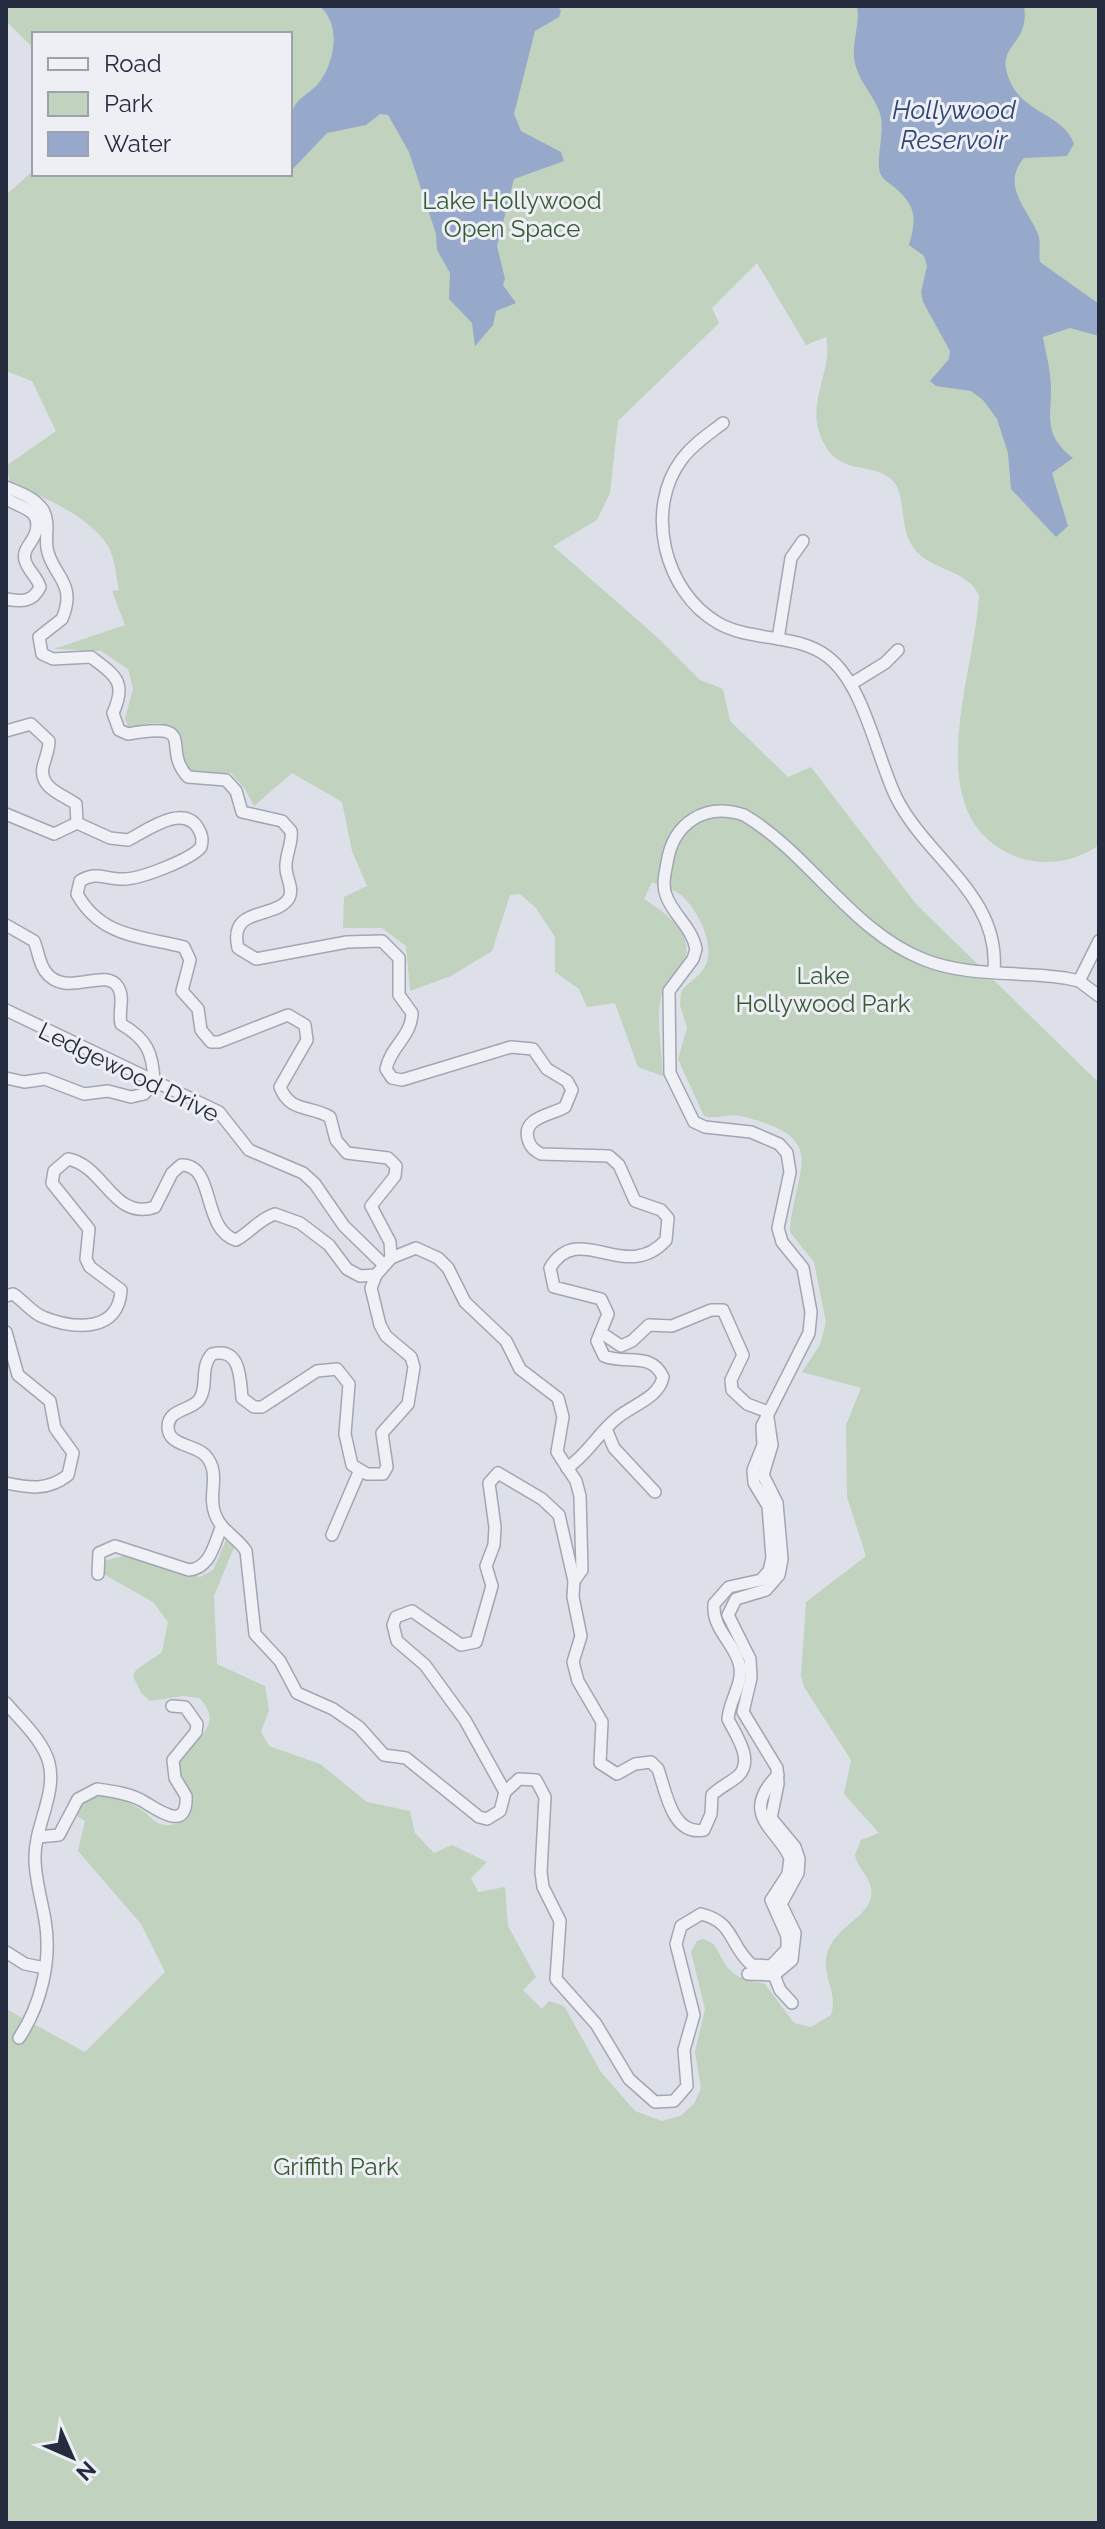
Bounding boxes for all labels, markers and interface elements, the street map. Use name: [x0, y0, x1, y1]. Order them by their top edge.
legend: [32, 32, 292, 176]
text: Road: [104, 49, 162, 78]
text: Park: [104, 89, 153, 118]
water label: Hollywood Reservoir: [892, 95, 1016, 155]
text: Water: [104, 129, 172, 158]
park label: Lake Hollywood Open Space: [422, 186, 602, 243]
park label: Lake Hollywood Park: [735, 961, 911, 1018]
street label: Ledgewood Drive: [34, 1016, 224, 1128]
park label: Griffith Park: [273, 2152, 399, 2181]
north arrow: [32, 2417, 112, 2497]
text: N: [71, 2456, 101, 2486]

